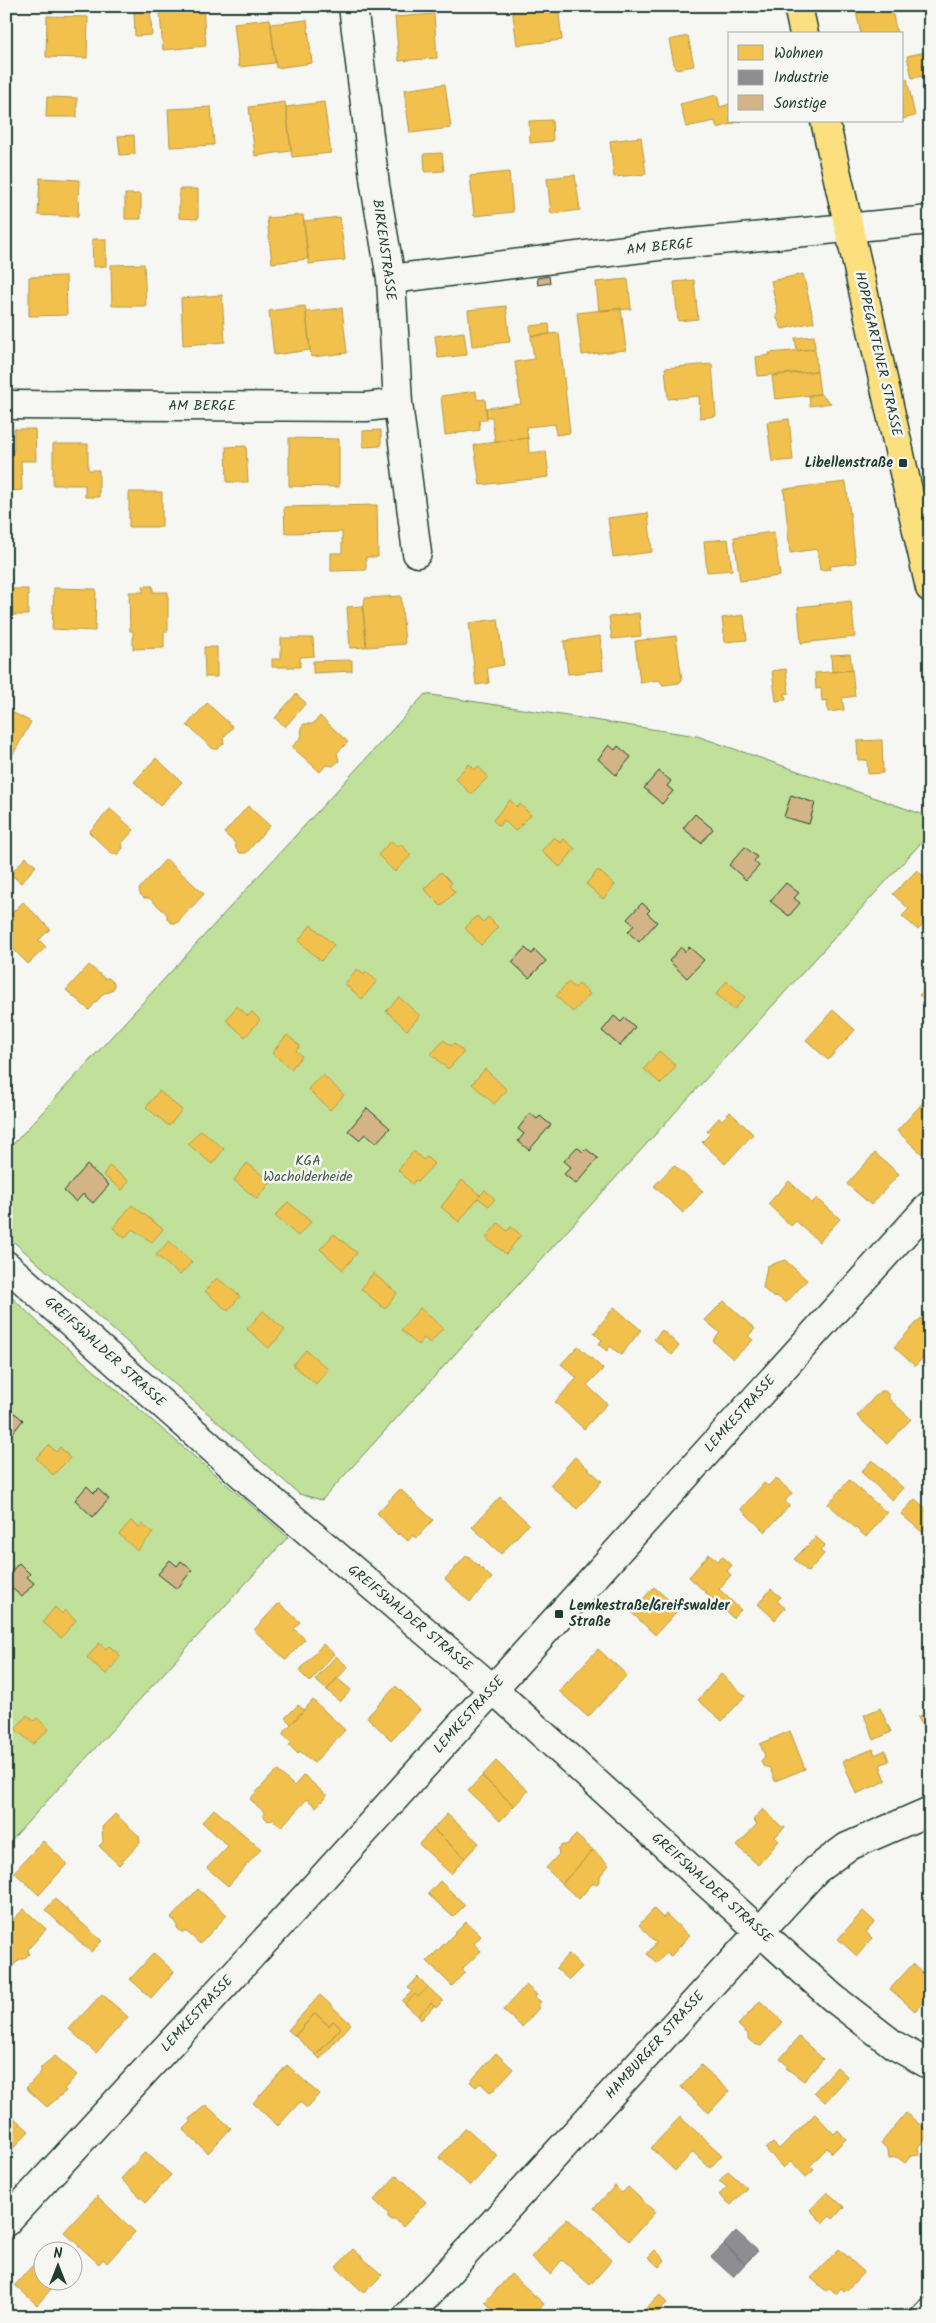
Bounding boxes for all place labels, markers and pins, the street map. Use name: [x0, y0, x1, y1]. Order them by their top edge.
place label: Libellenstraße: [805, 452, 893, 474]
marker: Libellenstraße: [897, 457, 909, 469]
place label: Lemkestraße/Greifswalder Straße: [569, 1595, 731, 1633]
marker: Lemkestraße/Greifswalder Straße: [553, 1608, 565, 1620]

